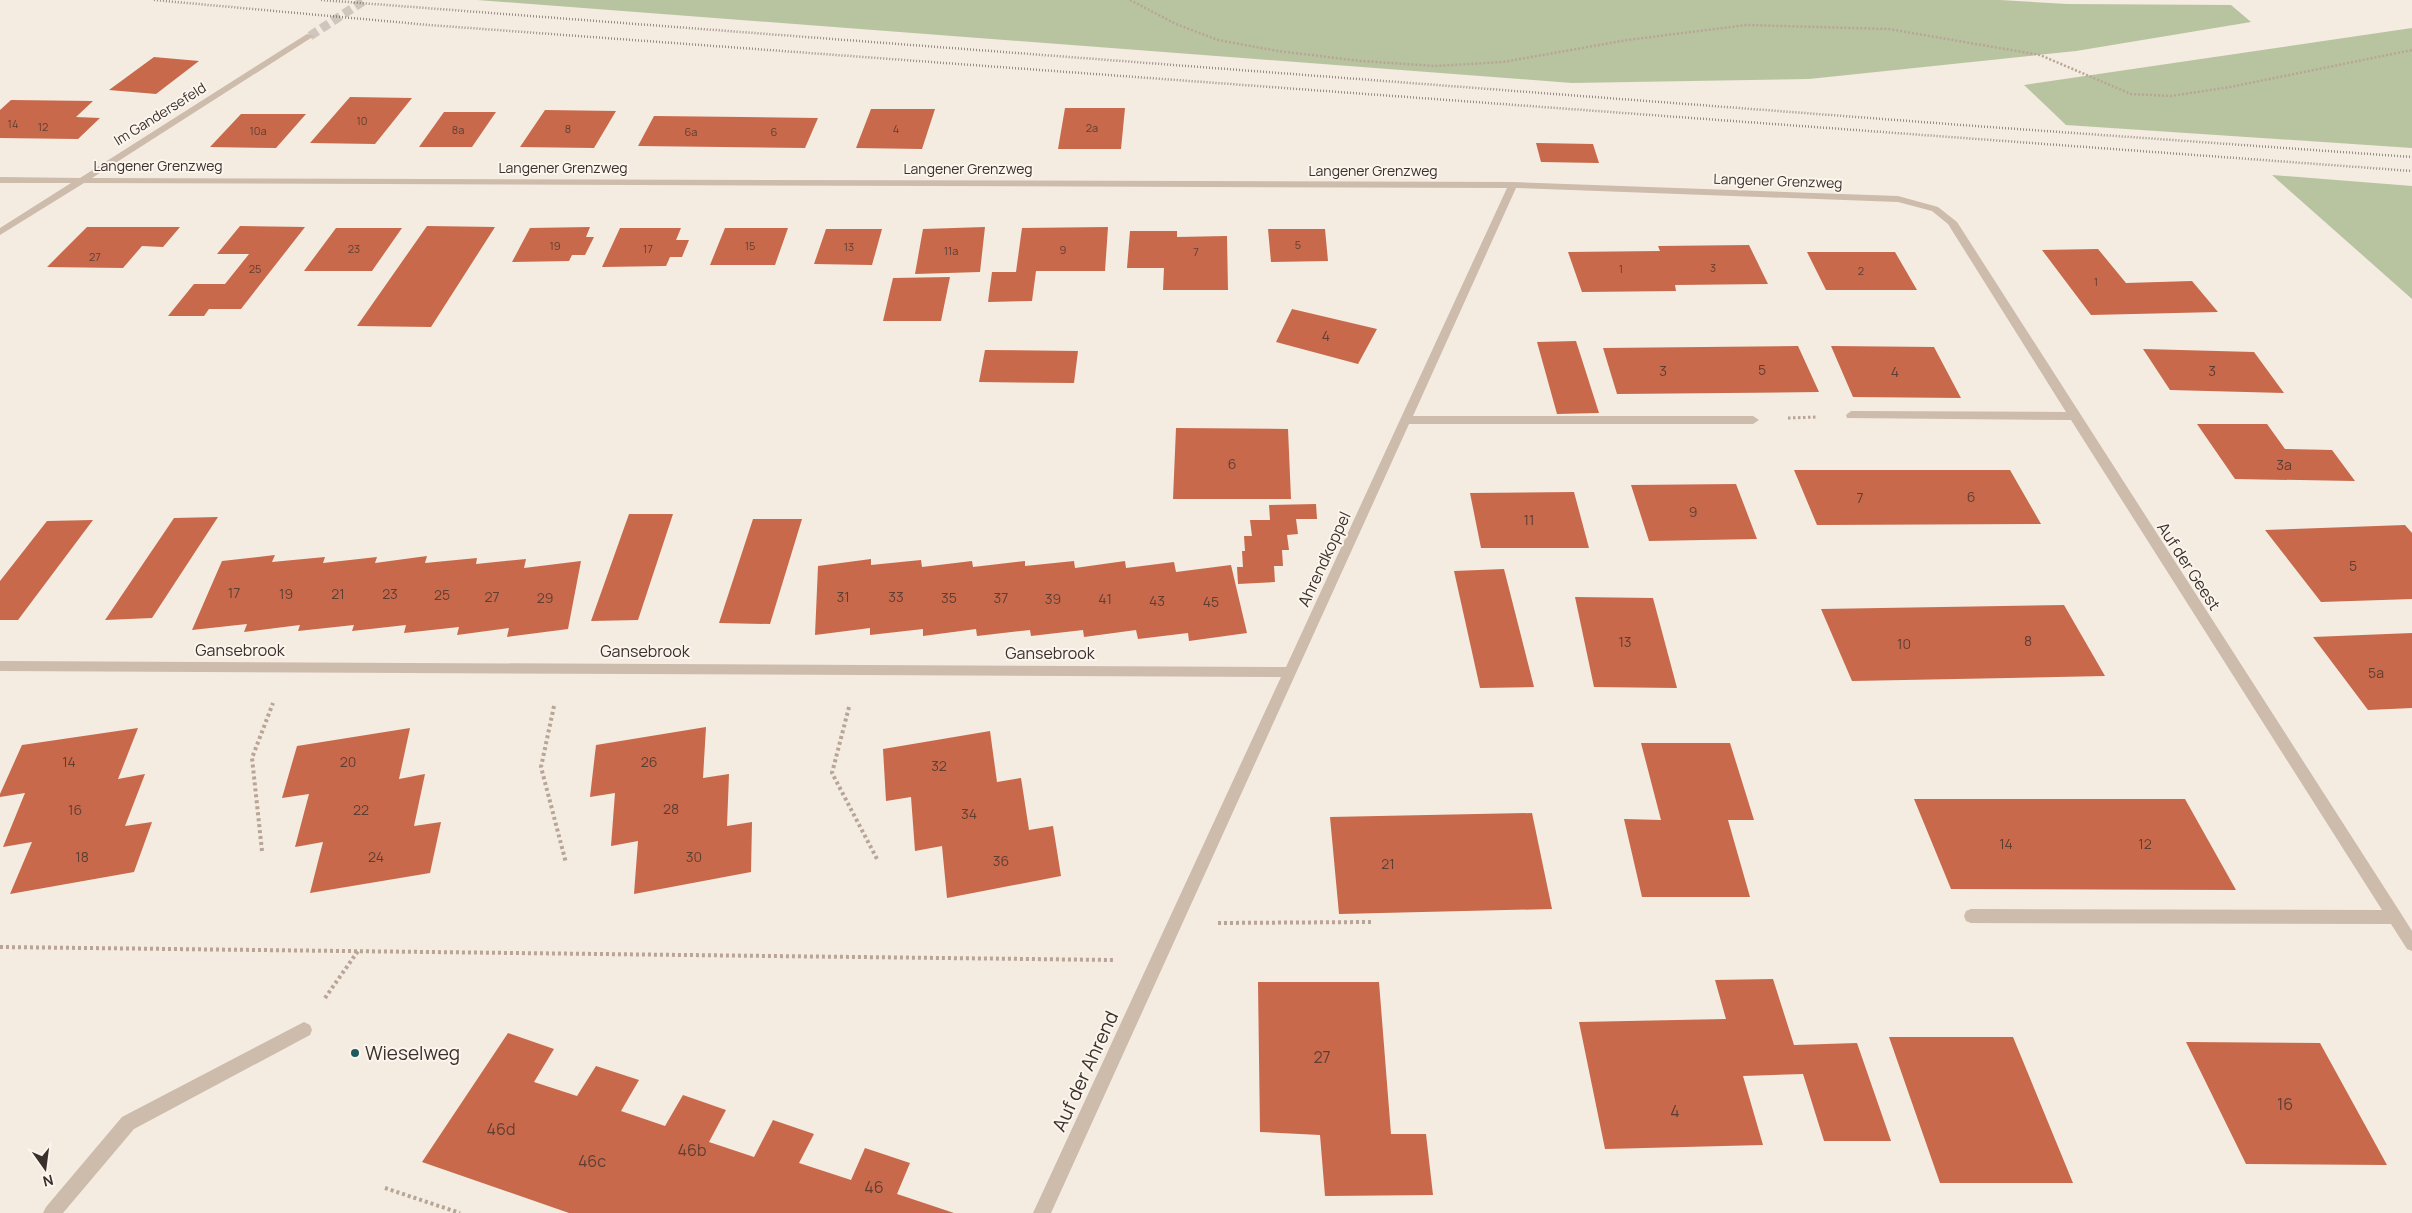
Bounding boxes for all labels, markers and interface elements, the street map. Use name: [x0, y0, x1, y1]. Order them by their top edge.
street label: Im Gandersefeld: [110, 78, 209, 149]
house number: 10: [356, 113, 368, 128]
house number: 14: [8, 116, 18, 131]
house number: 12: [38, 119, 48, 134]
house number: 2a: [1086, 120, 1098, 135]
house number: 8: [565, 121, 571, 136]
house number: 4: [893, 121, 899, 136]
house number: 8a: [452, 122, 464, 137]
house number: 10a: [249, 123, 267, 138]
house number: 6a: [685, 124, 697, 139]
house number: 6: [771, 124, 778, 139]
street label: Langener Grenzweg: [93, 156, 223, 175]
street label: Langener Grenzweg: [498, 158, 628, 177]
street label: Langener Grenzweg: [903, 159, 1033, 178]
street label: Langener Grenzweg: [1308, 161, 1438, 180]
street label: Langener Grenzweg: [1713, 169, 1843, 192]
house number: 5: [1295, 237, 1301, 252]
house number: 19: [549, 238, 561, 253]
house number: 15: [745, 238, 755, 253]
house number: 13: [844, 239, 854, 254]
house number: 23: [348, 241, 360, 256]
house number: 17: [643, 241, 653, 256]
house number: 9: [1060, 242, 1067, 257]
house number: 11a: [944, 243, 958, 258]
house number: 7: [1193, 244, 1199, 259]
house number: 27: [89, 249, 101, 264]
house number: 3: [1710, 260, 1716, 275]
house number: 25: [249, 261, 261, 276]
house number: 1: [1619, 261, 1623, 276]
house number: 2: [1858, 263, 1864, 278]
house number: 1: [2094, 274, 2098, 289]
house number: 4: [1322, 326, 1330, 345]
house number: 5: [1758, 360, 1766, 379]
house number: 3: [1659, 361, 1667, 380]
house number: 3: [2208, 361, 2216, 380]
house number: 4: [1891, 362, 1899, 381]
house number: 6: [1228, 454, 1236, 473]
house number: 3a: [2276, 455, 2292, 474]
house number: 6: [1967, 487, 1975, 506]
house number: 7: [1856, 488, 1864, 507]
house number: 9: [1689, 502, 1697, 521]
street label: Ahrendkoppel: [1292, 508, 1356, 610]
house number: 11: [1524, 510, 1534, 529]
street label: Auf der Geest: [2152, 518, 2226, 614]
house number: 5: [2349, 556, 2357, 575]
house number: 17: [228, 583, 240, 602]
house number: 19: [279, 584, 293, 603]
house number: 21: [331, 584, 345, 603]
house number: 23: [382, 584, 398, 603]
house number: 25: [434, 585, 450, 604]
house number: 27: [484, 587, 500, 606]
house number: 31: [836, 587, 850, 606]
house number: 33: [888, 587, 904, 606]
house number: 29: [537, 588, 553, 607]
house number: 35: [941, 588, 957, 607]
house number: 37: [994, 588, 1008, 607]
house number: 39: [1045, 589, 1061, 608]
house number: 41: [1098, 589, 1112, 608]
house number: 43: [1149, 591, 1165, 610]
house number: 45: [1203, 592, 1219, 611]
house number: 8: [2024, 631, 2032, 650]
house number: 13: [1618, 632, 1632, 651]
house number: 10: [1897, 634, 1911, 653]
street label: Gansebrook: [195, 639, 286, 661]
street label: Gansebrook: [600, 640, 691, 662]
street label: Gansebrook: [1005, 642, 1096, 664]
house number: 5a: [2368, 663, 2384, 682]
house number: 14: [62, 752, 76, 771]
house number: 20: [340, 752, 356, 771]
house number: 26: [641, 752, 657, 771]
house number: 32: [931, 756, 947, 775]
house number: 28: [663, 799, 679, 818]
house number: 16: [68, 800, 82, 819]
house number: 22: [353, 800, 369, 819]
house number: 34: [961, 804, 977, 823]
house number: 14: [1999, 834, 2013, 853]
house number: 12: [2138, 834, 2152, 853]
house number: 18: [75, 847, 89, 866]
house number: 24: [368, 847, 384, 866]
house number: 30: [686, 847, 702, 866]
house number: 36: [993, 851, 1009, 870]
house number: 21: [1381, 854, 1395, 873]
street label: Auf der Ahrend: [1046, 1007, 1124, 1135]
place label: Wieselweg: [365, 1040, 460, 1066]
house number: 27: [1313, 1046, 1331, 1068]
marker: Wieselweg: [349, 1047, 361, 1059]
house number: 16: [2277, 1093, 2293, 1115]
house number: 4: [1670, 1100, 1680, 1122]
house number: 46d: [487, 1118, 515, 1140]
house number: 46b: [678, 1139, 706, 1161]
north arrow: [20, 1143, 70, 1193]
house number: 46c: [578, 1150, 606, 1172]
text: N: [41, 1171, 55, 1192]
house number: 46: [864, 1176, 884, 1198]

